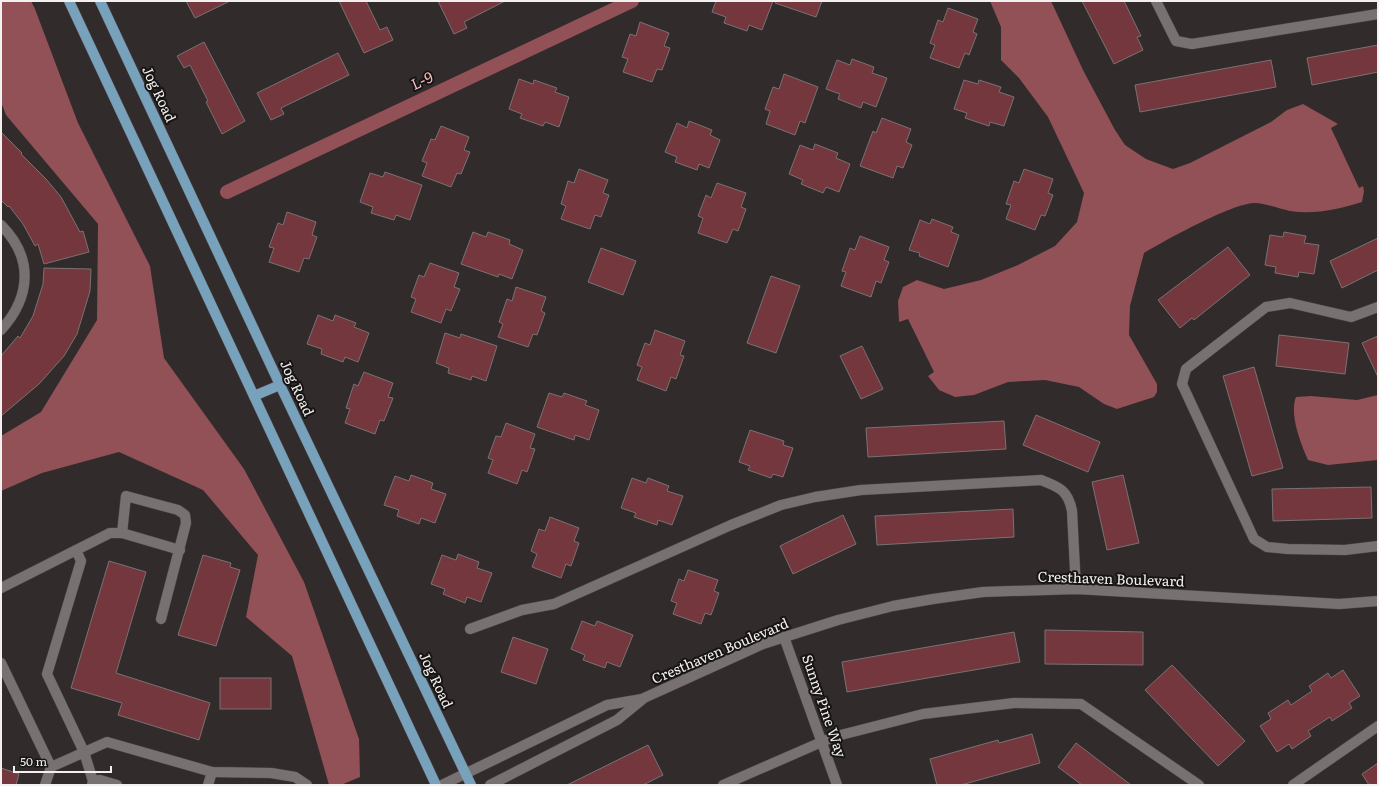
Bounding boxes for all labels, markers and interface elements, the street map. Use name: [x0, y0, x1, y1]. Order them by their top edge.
street label: Jog Road: [138, 62, 182, 125]
water label: L-9: [407, 65, 436, 95]
street label: Jog Road: [276, 356, 320, 419]
street label: Cresthaven Boulevard: [1037, 565, 1185, 591]
street label: Cresthaven Boulevard: [648, 612, 792, 688]
street label: Jog Road: [415, 648, 459, 711]
street label: Sunny Pine Way: [798, 651, 852, 761]
scale bar: [14, 748, 111, 774]
text: 50 m: [20, 752, 47, 770]

